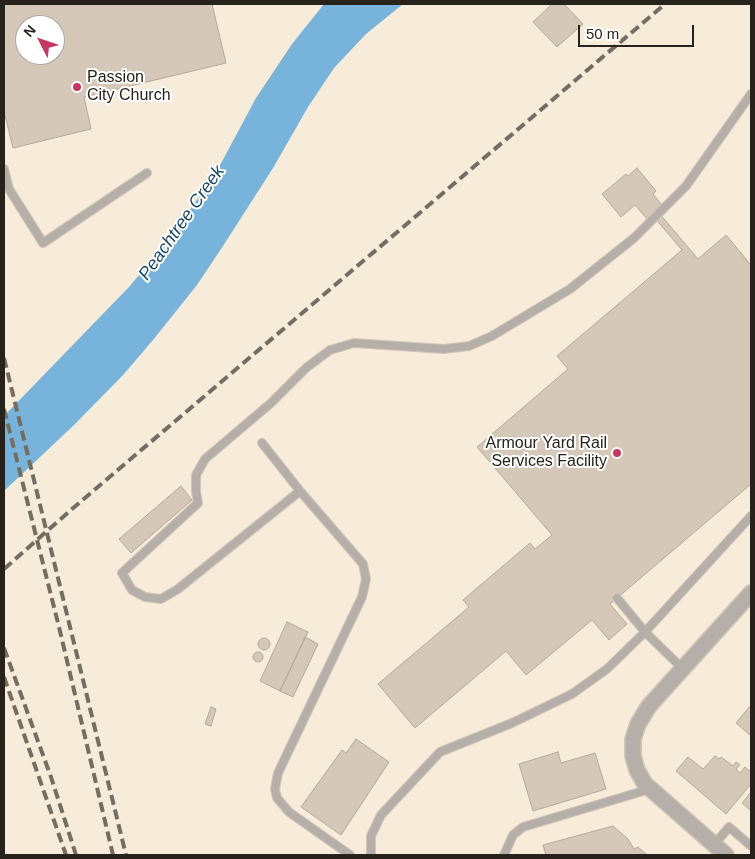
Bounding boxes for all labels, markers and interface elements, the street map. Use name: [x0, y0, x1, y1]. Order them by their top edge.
north arrow: [15, 15, 65, 65]
scale bar: [580, 15, 696, 47]
text: N: [20, 22, 39, 40]
text: 50 m: [586, 25, 619, 42]
place label: Passion City Church: [87, 68, 171, 106]
marker: Passion City Church: [71, 81, 83, 93]
water label: Peachtree Creek: [134, 161, 230, 285]
place label: Armour Yard Rail Services Facility: [485, 434, 607, 472]
marker: Armour Yard Rail Services Facility: [611, 447, 623, 459]

